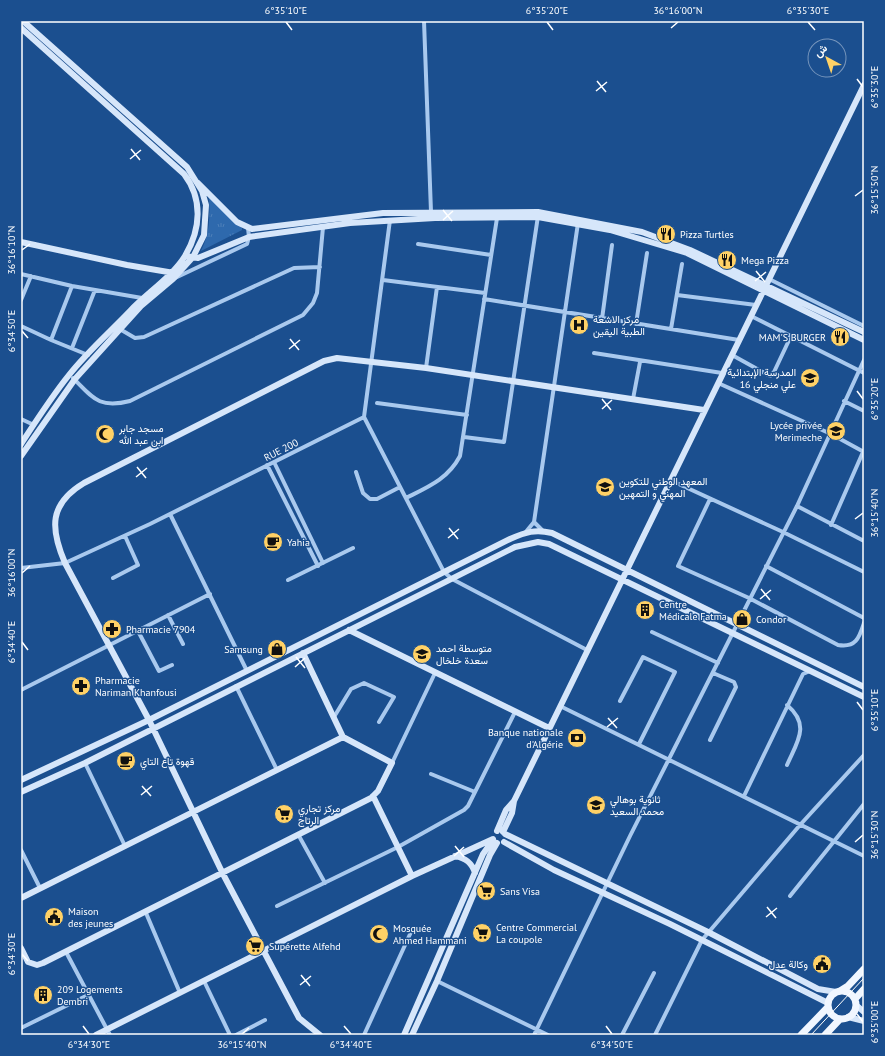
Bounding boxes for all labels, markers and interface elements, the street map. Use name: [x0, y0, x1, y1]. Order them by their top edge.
text: 6°35'10"E: [265, 4, 307, 17]
text: 6°35'20"E: [526, 4, 568, 17]
text: 36°16'00"N: [653, 4, 703, 17]
text: 6°35'30"E: [787, 4, 829, 17]
north arrow: [807, 38, 847, 78]
text: ش: [811, 41, 830, 60]
text: 6°35'30"E: [868, 66, 881, 108]
text: 36°15'50"N: [868, 165, 881, 215]
restaurant icon: Pizza Turtles: [655, 223, 677, 245]
text: 36°16'10"N: [5, 225, 18, 275]
place label: Pizza Turtles: [680, 228, 734, 241]
restaurant icon: Mega Pizza: [716, 249, 738, 271]
place label: Mega Pizza: [741, 254, 789, 267]
text: 6°34'50"E: [5, 310, 18, 352]
place label: مركز الاشعة الطبية اليقين: [593, 313, 645, 338]
hospital icon: مركز الاشعة الطبية اليقين: [568, 314, 590, 336]
restaurant icon: MAM'S BURGER: [829, 326, 851, 348]
place label: MAM'S BURGER: [759, 331, 826, 344]
place label: المدرسة الإبتدائية علي منجلي 16: [727, 366, 796, 393]
school or university icon: المدرسة الإبتدائية علي منجلي 16: [799, 367, 821, 389]
text: 6°35'20"E: [868, 378, 881, 420]
place label: Lycée privée Merimeche: [770, 419, 822, 444]
school or university icon: Lycée privée Merimeche: [825, 420, 847, 442]
place label: مسجد جابر ابن عبد الله: [118, 422, 164, 447]
mosque icon: مسجد جابر ابن عبد الله: [94, 423, 116, 445]
street label: RUE 200: [262, 436, 301, 464]
place label: المعهد الوطني للتكوين المهني و التمهين: [619, 475, 707, 502]
school or university icon: المعهد الوطني للتكوين المهني و التمهين: [594, 476, 616, 498]
text: 36°15'40"N: [868, 488, 881, 538]
cafe icon: Yahia: [262, 531, 284, 553]
place label: Yahia: [287, 536, 310, 549]
text: 36°16'00"N: [5, 548, 18, 598]
place label: Centre Médicale Fatma: [659, 598, 727, 623]
building icon: Centre Médicale Fatma: [634, 599, 656, 621]
shop icon: Condor: [731, 608, 753, 630]
place label: Condor: [756, 613, 787, 626]
pharmacy icon: Pharmacie 7904: [101, 618, 123, 640]
text: 6°34'40"E: [5, 621, 18, 663]
place label: Pharmacie 7904: [126, 623, 196, 636]
shop icon: Samsung: [266, 638, 288, 660]
place label: متوسطة احمد سعدة خلخال: [436, 642, 492, 667]
place label: Samsung: [224, 643, 263, 656]
school or university icon: متوسطة احمد سعدة خلخال: [411, 643, 433, 665]
place label: Pharmacie Nariman Khanfousi: [95, 674, 177, 699]
pharmacy icon: Pharmacie Nariman Khanfousi: [70, 675, 92, 697]
text: 6°35'10"E: [868, 689, 881, 731]
place label: Banque nationale d'Algérie: [488, 726, 563, 751]
bank icon: Banque nationale d'Algérie: [566, 727, 588, 749]
cafe icon: قهوة تاع التاي: [115, 750, 137, 772]
place label: قهوة تاع التاي: [140, 755, 195, 770]
place label: ثانوية بوهالي محمد السعيد: [610, 793, 664, 818]
school or university icon: ثانوية بوهالي محمد السعيد: [585, 794, 607, 816]
place label: مركز تجاري الرتاج: [298, 802, 340, 827]
supermarket icon: مركز تجاري الرتاج: [273, 803, 295, 825]
text: 36°15'30"N: [868, 810, 881, 860]
supermarket icon: Sans Visa: [475, 880, 497, 902]
place label: Sans Visa: [500, 885, 540, 898]
place label: Maison des jeunes: [68, 905, 113, 930]
public building icon: Maison des jeunes: [43, 906, 65, 928]
place label: Centre Commercial La coupole: [496, 921, 577, 946]
place label: Mosquée Ahmed Hammani: [393, 922, 467, 947]
supermarket icon: Centre Commercial La coupole: [471, 922, 493, 944]
mosque icon: Mosquée Ahmed Hammani: [368, 923, 390, 945]
text: 6°34'30"E: [5, 933, 18, 975]
supermarket icon: Supérette Alfehd: [244, 935, 266, 957]
place label: Supérette Alfehd: [269, 940, 341, 953]
public building icon: وكالة عدل: [811, 953, 833, 975]
place label: وكالة عدل: [769, 958, 808, 971]
place label: 209 Logements Dembri: [57, 983, 123, 1008]
building icon: 209 Logements Dembri: [32, 984, 54, 1006]
text: 6°35'00"E: [868, 1001, 881, 1043]
text: 6°34'30"E: [68, 1038, 110, 1051]
text: 36°15'40"N: [217, 1038, 267, 1051]
text: 6°34'40"E: [330, 1038, 372, 1051]
text: 6°34'50"E: [591, 1038, 633, 1051]

